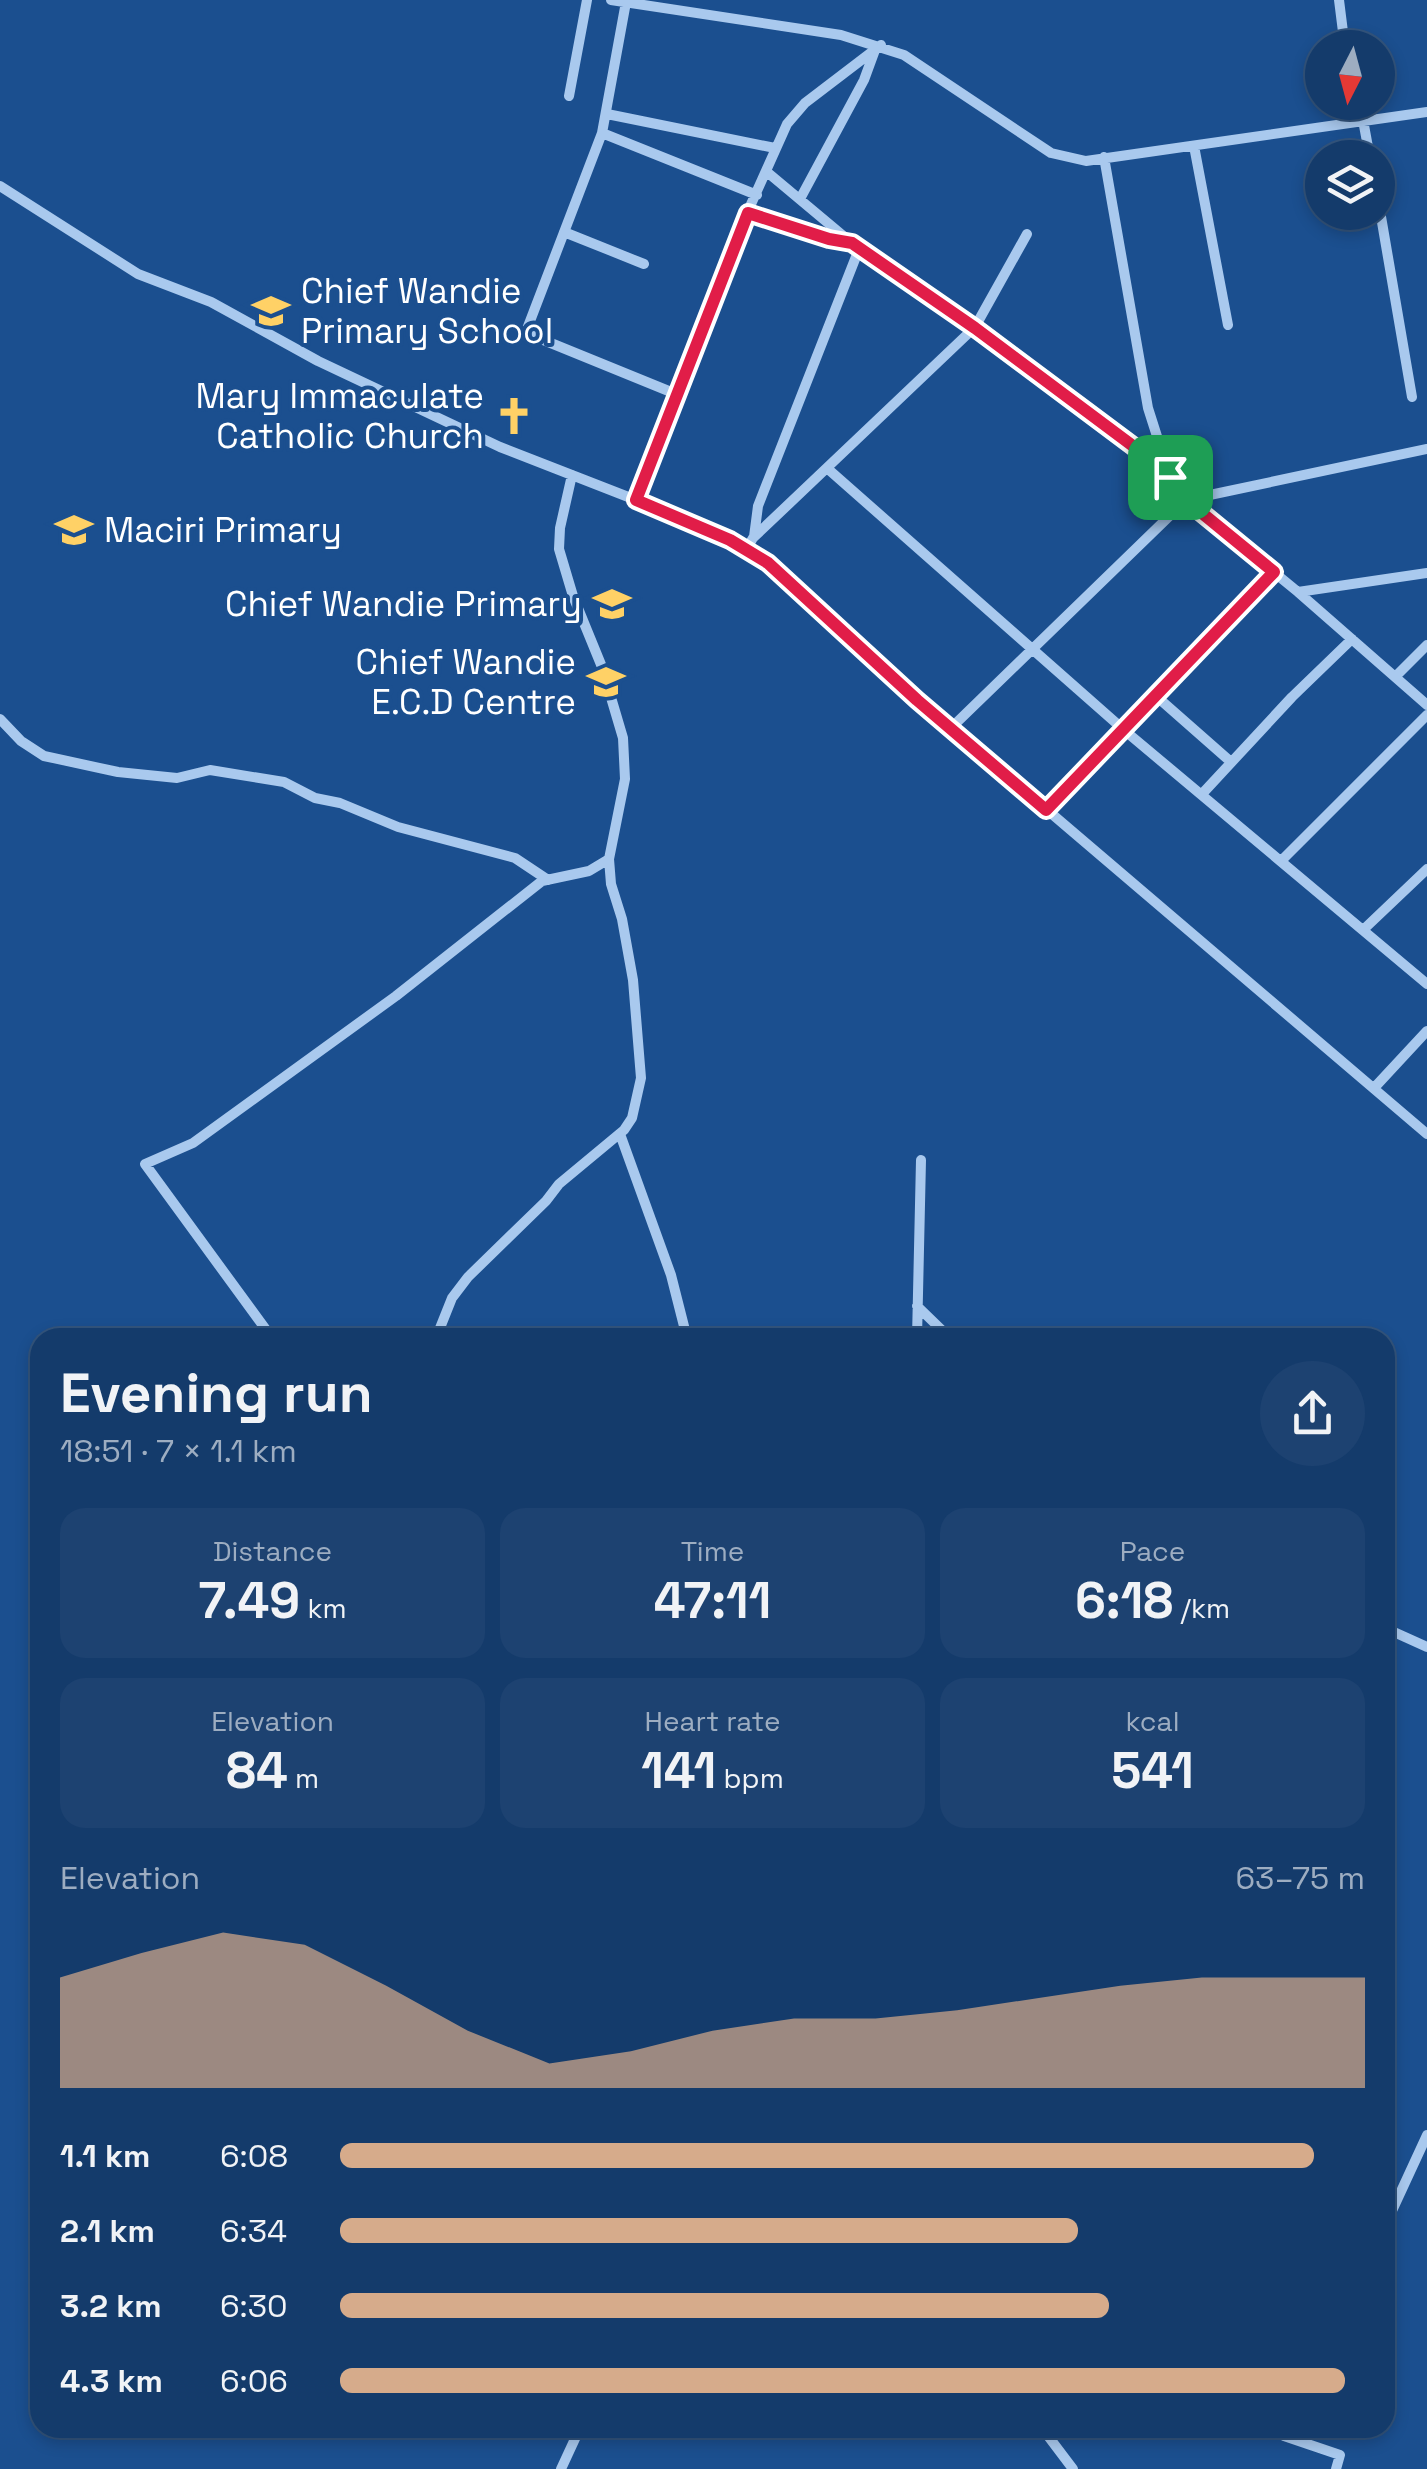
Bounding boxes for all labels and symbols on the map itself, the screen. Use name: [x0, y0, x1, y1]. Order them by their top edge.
north arrow: [1305, 30, 1395, 120]
place label: Chief Wandie Primary School: [301, 269, 553, 353]
school or university icon: Chief Wandie Primary School: [250, 290, 292, 332]
place label: Mary Immaculate Catholic Church: [195, 374, 484, 458]
church icon: Mary Immaculate Catholic Church: [493, 395, 535, 437]
pin: [1128, 435, 1213, 520]
place label: Maciri Primary: [104, 508, 342, 552]
school or university icon: Maciri Primary: [53, 509, 95, 551]
place label: Chief Wandie Primary: [225, 582, 582, 626]
school or university icon: Chief Wandie Primary: [591, 583, 633, 625]
place label: Chief Wandie E.C.D Centre: [356, 640, 576, 724]
school or university icon: Chief Wandie E.C.D Centre: [585, 661, 627, 703]

